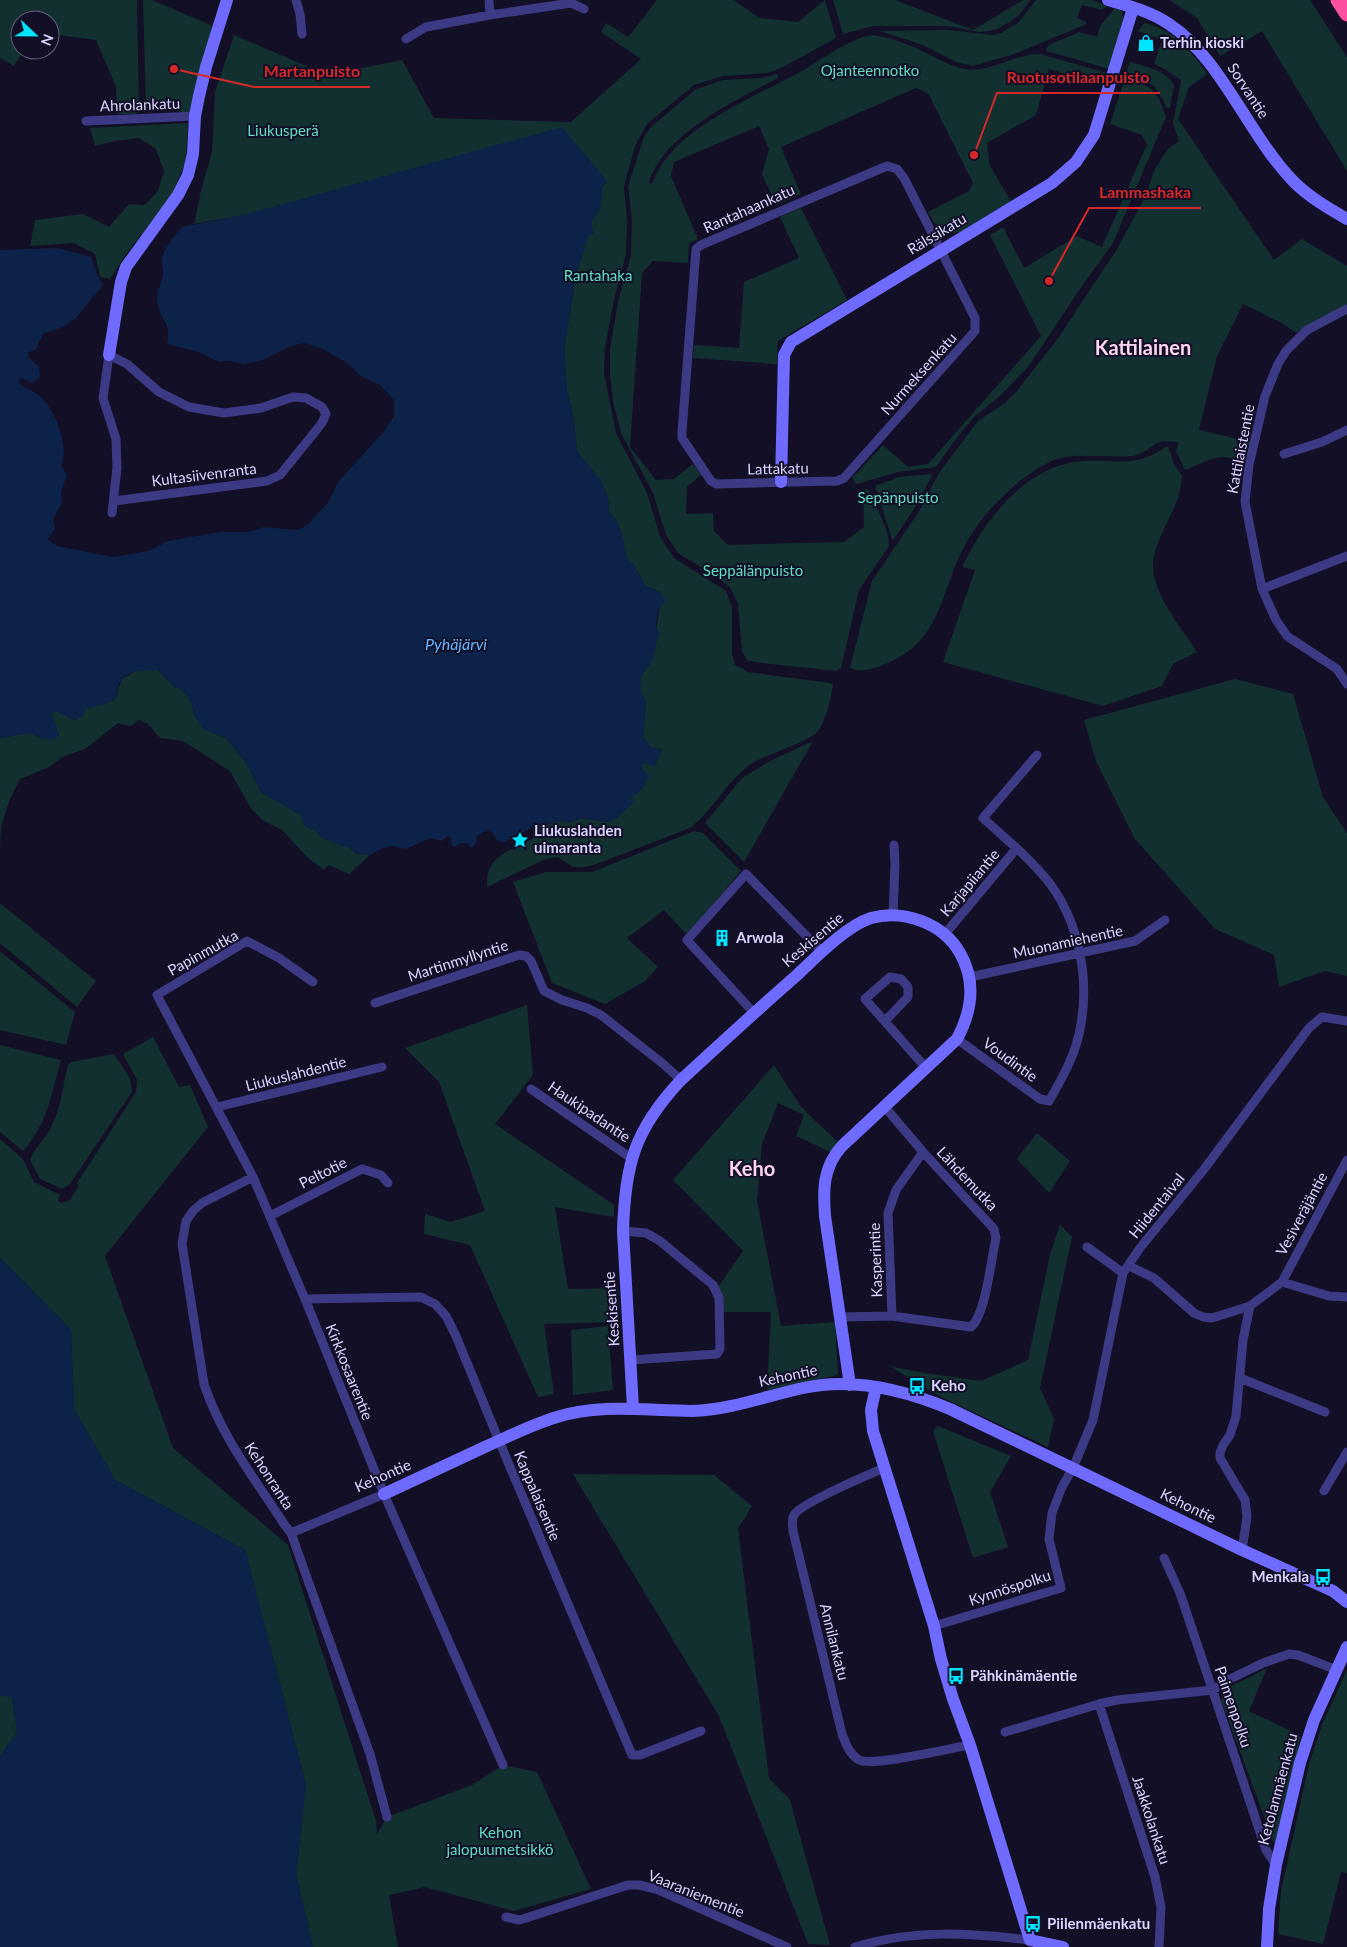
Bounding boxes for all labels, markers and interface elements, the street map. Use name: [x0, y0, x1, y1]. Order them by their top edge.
north arrow: [10, 10, 60, 60]
text: N: [38, 32, 57, 48]
shop icon: Terhin kioski: [1136, 33, 1156, 53]
place label: Terhin kioski: [1160, 33, 1244, 51]
callout: Martanpuisto: [254, 56, 370, 87]
street label: Sorvantie: [1224, 59, 1273, 122]
text: Martanpuisto: [264, 61, 360, 80]
park label: Ojanteennotko: [821, 61, 919, 79]
callout: Ruotusotilaanpuisto: [997, 62, 1160, 93]
text: Ruotusotilaanpuisto: [1007, 67, 1149, 86]
street label: Ahrolankatu: [100, 94, 180, 114]
park label: Liukusperä: [247, 121, 319, 139]
callout: Lammashaka: [1089, 177, 1201, 208]
street label: Rantahaankatu: [700, 180, 797, 236]
text: Lammashaka: [1099, 182, 1191, 201]
street label: Rälssikatu: [904, 209, 969, 258]
park label: Rantahaka: [564, 266, 632, 284]
street label: Nurmeksenkatu: [877, 328, 960, 418]
district label: Kattilainen: [1095, 335, 1191, 359]
street label: Kattilaistentie: [1223, 402, 1258, 495]
street label: Lattakatu: [747, 458, 809, 478]
street label: Kultasiivenranta: [150, 459, 257, 489]
park label: Sepänpuisto: [858, 488, 938, 506]
park label: Seppälänpuisto: [703, 561, 803, 579]
water label: Pyhäjärvi: [425, 634, 487, 653]
place label: Liukuslahden uimaranta: [534, 821, 622, 856]
place icon: Liukuslahden uimaranta: [510, 830, 530, 850]
street label: Karjapiiantie: [936, 845, 1003, 920]
street label: Keskisentie: [778, 908, 847, 970]
street label: Muonamiehentie: [1011, 921, 1125, 961]
street label: Papinmutka: [164, 925, 241, 979]
building icon: Arwola: [712, 928, 732, 948]
place label: Arwola: [735, 928, 784, 946]
street label: Martinmyllyntie: [405, 935, 510, 985]
street label: Voudintie: [980, 1033, 1042, 1085]
street label: Liukuslahdentie: [243, 1052, 348, 1094]
street label: Haukipadantie: [545, 1077, 634, 1145]
street label: Lähdemutka: [934, 1143, 1002, 1214]
street label: Peltotie: [296, 1152, 349, 1192]
district label: Keho: [729, 1156, 775, 1180]
street label: Hiidentaival: [1125, 1169, 1188, 1241]
street label: Vesiveräjäntie: [1272, 1169, 1331, 1258]
street label: Kasperintie: [865, 1222, 885, 1298]
street label: Keskisentie: [599, 1271, 623, 1347]
street label: Kirkkosaarentie: [322, 1321, 377, 1422]
street label: Kehontie: [757, 1360, 819, 1390]
bus stop icon: Keho: [907, 1376, 927, 1396]
place label: Keho: [931, 1376, 966, 1394]
street label: Kehonranta: [241, 1439, 298, 1512]
street label: Kappalaisentie: [511, 1448, 565, 1543]
street label: Kehontie: [352, 1455, 414, 1495]
street label: Kehontie: [1158, 1484, 1219, 1526]
street label: Kynnöspolku: [966, 1565, 1053, 1609]
place label: Menkala: [1252, 1567, 1309, 1585]
bus stop icon: Menkala: [1313, 1567, 1333, 1587]
street label: Annilankatu: [817, 1601, 853, 1682]
street label: Paimenpolku: [1212, 1664, 1256, 1750]
bus stop icon: Pähkinämäentie: [946, 1666, 966, 1686]
place label: Pähkinämäentie: [970, 1666, 1077, 1684]
street label: Ketolanmäenkatu: [1253, 1731, 1301, 1847]
street label: Jaakkolankatu: [1129, 1773, 1175, 1866]
park label: Kehon jalopuumetsikkö: [445, 1823, 554, 1858]
street label: Vaaraniementie: [646, 1866, 747, 1921]
bus stop icon: Piilenmäenkatu: [1023, 1914, 1043, 1934]
place label: Piilenmäenkatu: [1047, 1914, 1150, 1932]

